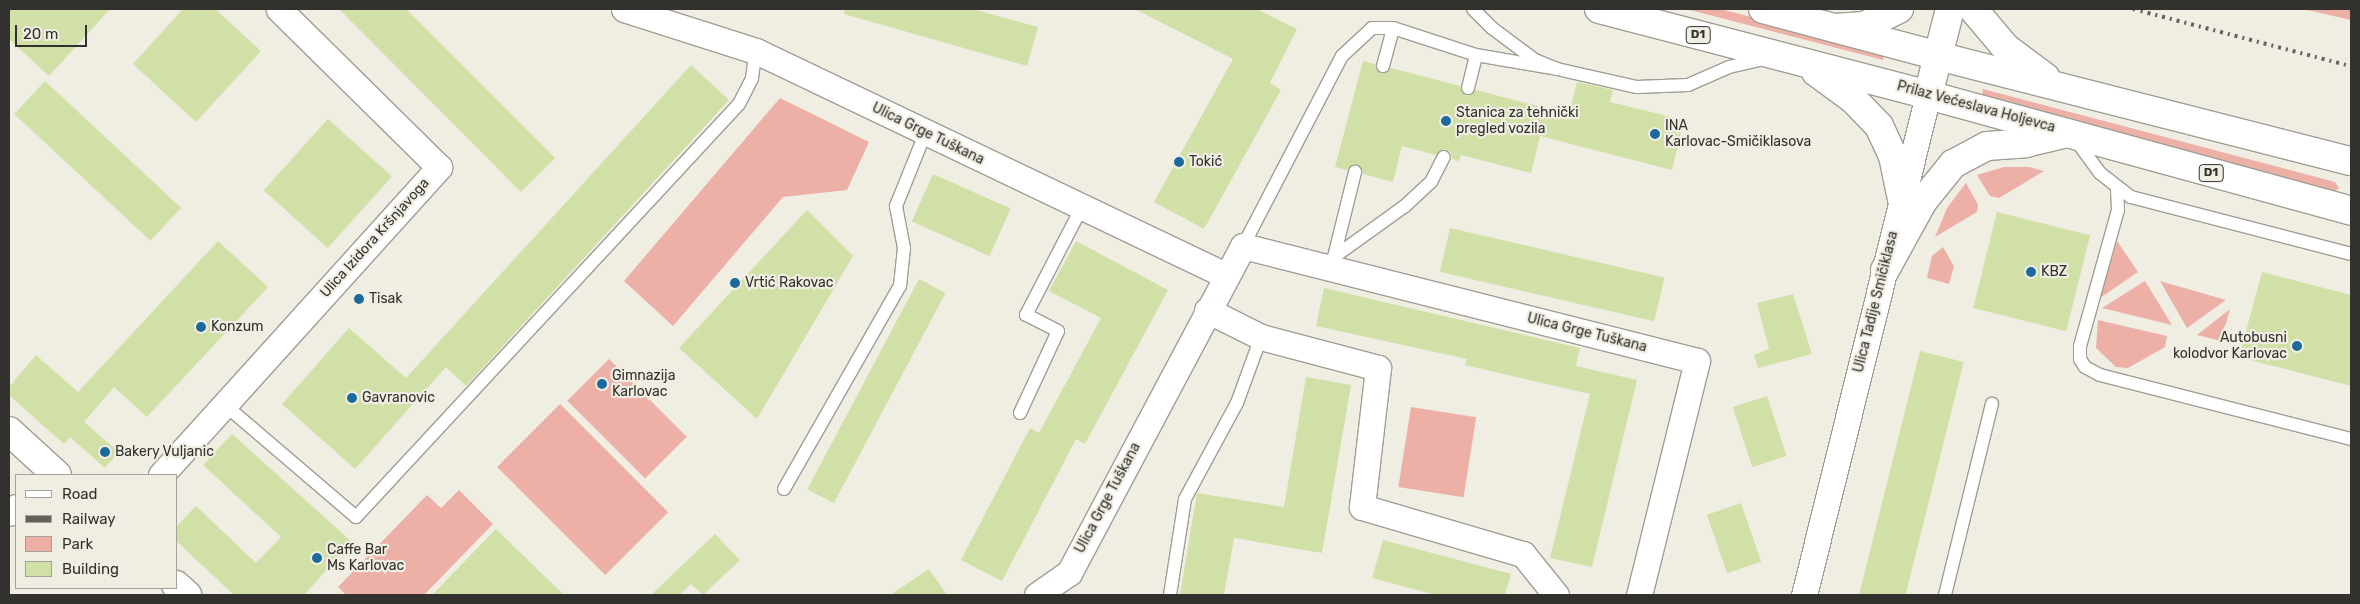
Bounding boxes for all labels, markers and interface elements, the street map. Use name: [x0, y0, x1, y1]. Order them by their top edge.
scale bar: [18, 15, 90, 47]
text: 20 m: [23, 25, 58, 43]
road number: D1: [1686, 26, 1710, 44]
street label: Prilaz Većeslava Holjevca: [1895, 78, 2057, 136]
street label: Ulica Grge Tuškana: [869, 99, 987, 169]
place label: Stanica za tehnički pregled vozila: [1456, 105, 1579, 138]
marker: Stanica za tehnički pregled vozila: [1440, 115, 1452, 127]
place label: INA Karlovac-Smičiklasova: [1665, 118, 1811, 150]
marker: INA Karlovac-Smičiklasova: [1649, 128, 1661, 140]
place label: Tokić: [1189, 154, 1222, 170]
marker: Tokić: [1173, 156, 1185, 168]
road number: D1: [2198, 164, 2224, 182]
street label: Ulica Izidora Kršnjavoga: [317, 175, 433, 301]
street label: Ulica Tadije Smičiklasa: [1850, 229, 1902, 375]
place label: KBZ: [2041, 264, 2067, 280]
marker: KBZ: [2025, 266, 2037, 278]
place label: Vrtić Rakovac: [745, 275, 833, 291]
marker: Vrtić Rakovac: [729, 277, 741, 289]
place label: Tisak: [369, 291, 403, 307]
marker: Tisak: [353, 293, 365, 305]
street label: Ulica Grge Tuškana: [1525, 310, 1649, 356]
place label: Konzum: [211, 319, 264, 335]
marker: Konzum: [195, 321, 207, 333]
place label: Autobusni kolodvor Karlovac: [2173, 330, 2287, 362]
marker: Autobusni kolodvor Karlovac: [2291, 340, 2303, 352]
place label: Gimnazija Karlovac: [612, 368, 675, 401]
marker: Gimnazija Karlovac: [596, 378, 608, 390]
place label: Gavranovic: [362, 390, 435, 406]
marker: Gavranovic: [346, 392, 358, 404]
street label: Ulica Grge Tuškana: [1072, 440, 1144, 556]
place label: Bakery Vuljanic: [115, 444, 215, 460]
marker: Bakery Vuljanic: [99, 446, 111, 458]
legend: [15, 474, 178, 589]
text: Road: [62, 485, 98, 503]
text: Railway: [62, 510, 116, 528]
text: Park: [62, 535, 93, 553]
place label: Caffe Bar Ms Karlovac: [327, 542, 404, 574]
marker: Caffe Bar Ms Karlovac: [311, 552, 323, 564]
text: Building: [62, 560, 119, 578]

